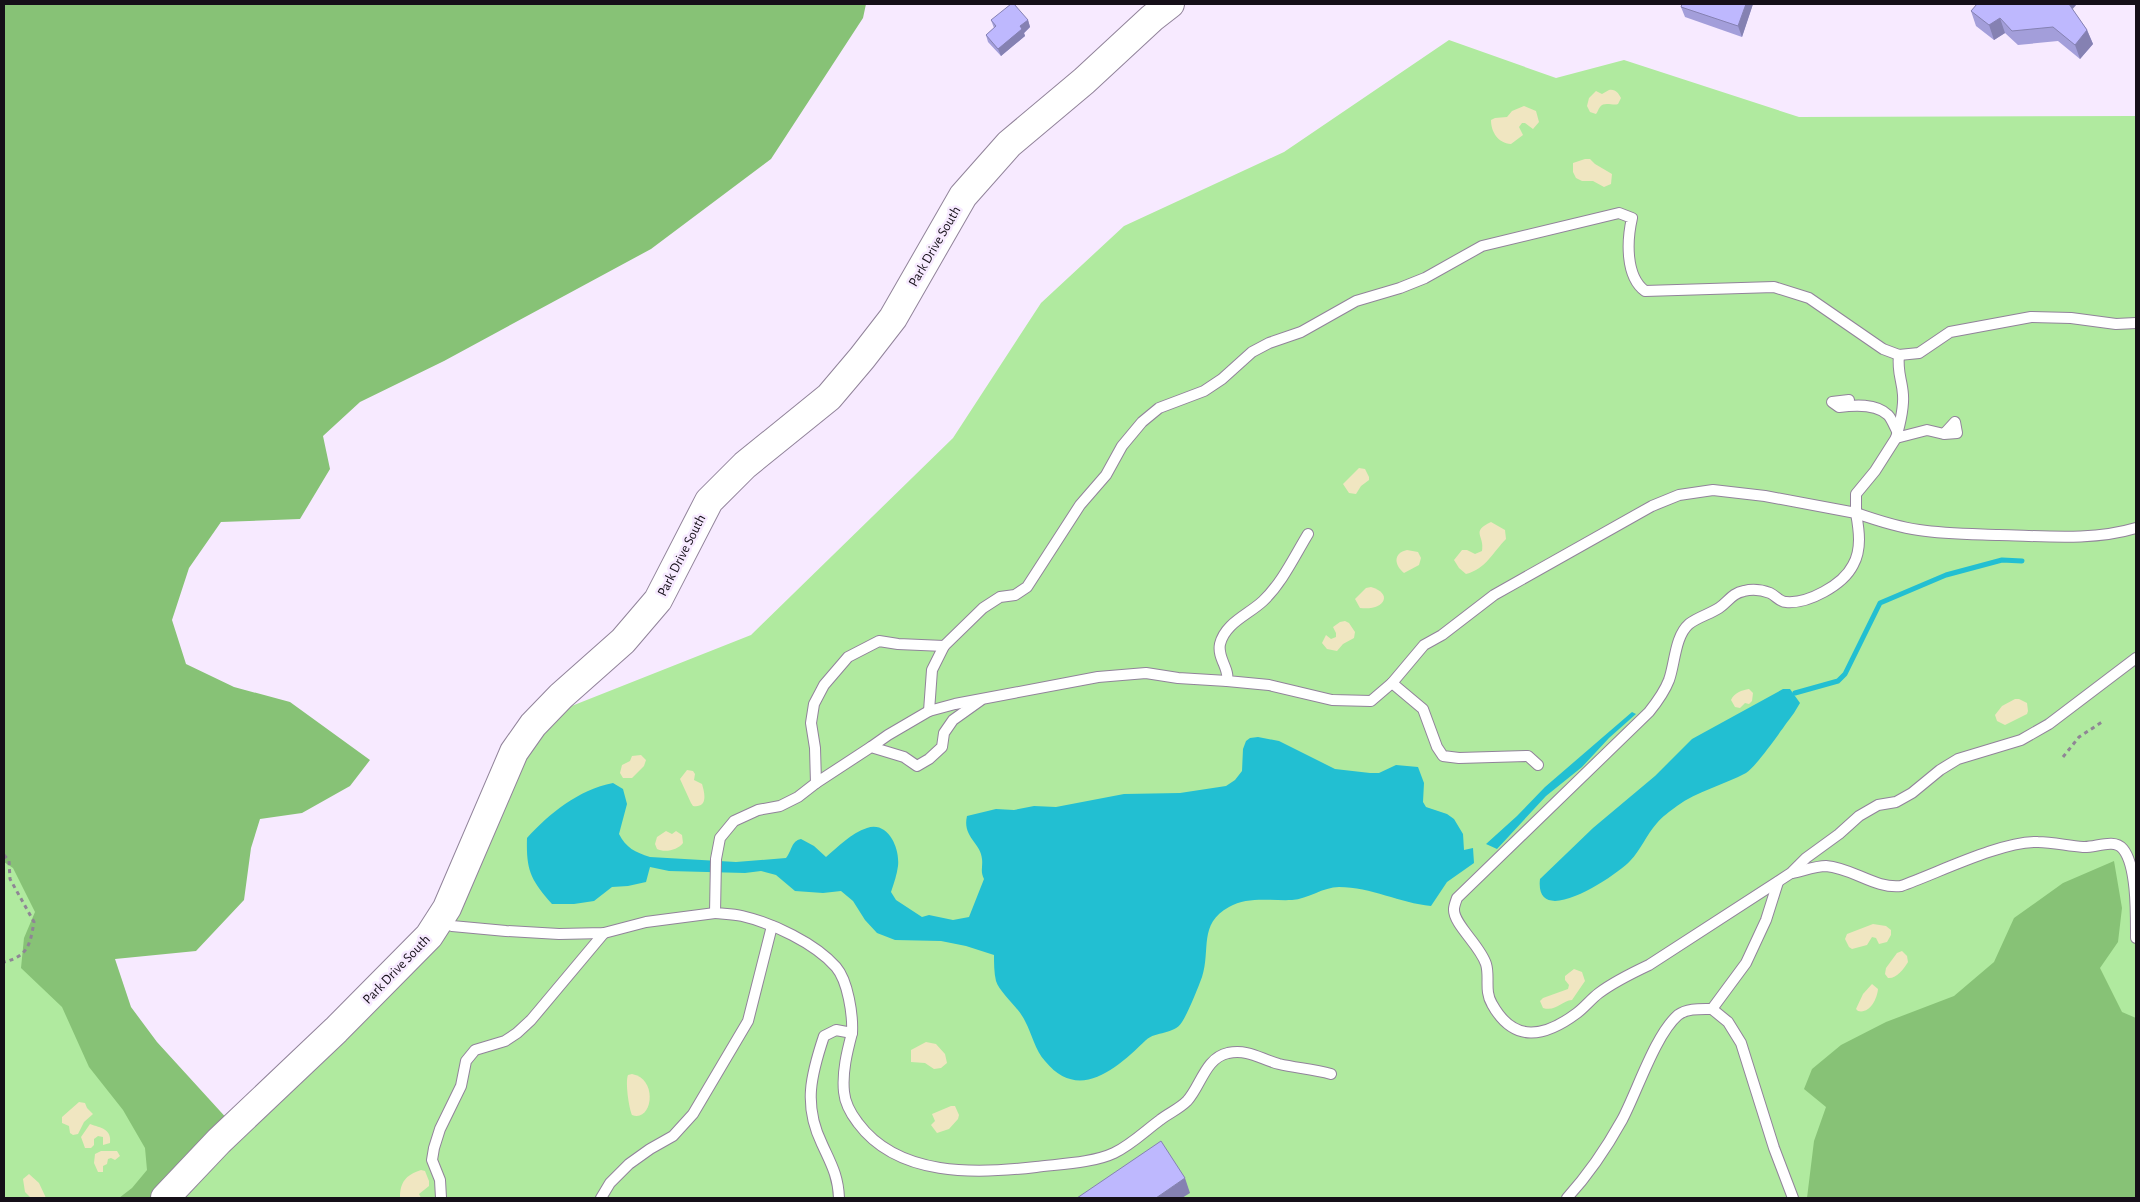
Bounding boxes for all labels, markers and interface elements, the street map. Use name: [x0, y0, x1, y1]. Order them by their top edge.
street label: Park Drive South: [906, 204, 963, 289]
street label: Park Drive South: [655, 512, 709, 599]
street label: Park Drive South: [360, 932, 433, 1007]

